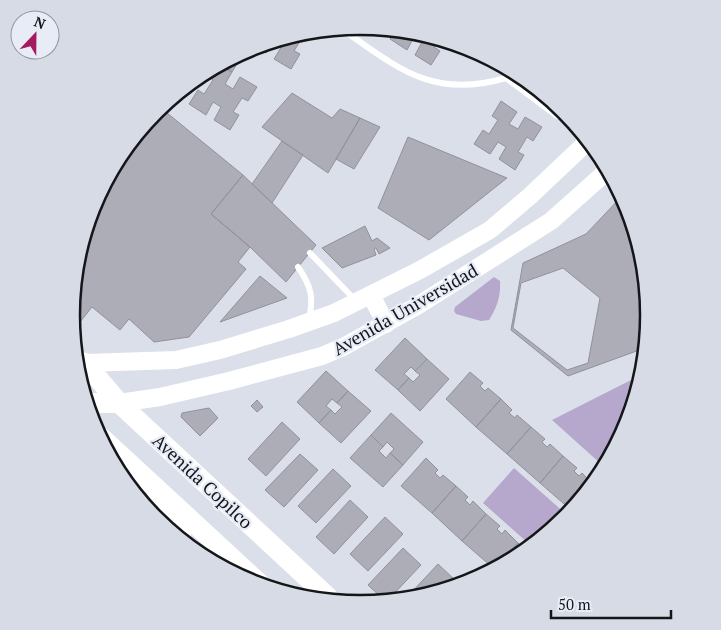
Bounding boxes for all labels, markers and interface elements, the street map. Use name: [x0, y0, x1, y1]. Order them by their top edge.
north arrow: [10, 10, 60, 60]
text: N: [32, 12, 49, 33]
street label: Avenida Universidad: [328, 258, 482, 360]
street label: Avenida Copilco: [148, 428, 258, 534]
scale bar: [551, 588, 671, 620]
text: 50 m: [558, 594, 591, 614]

